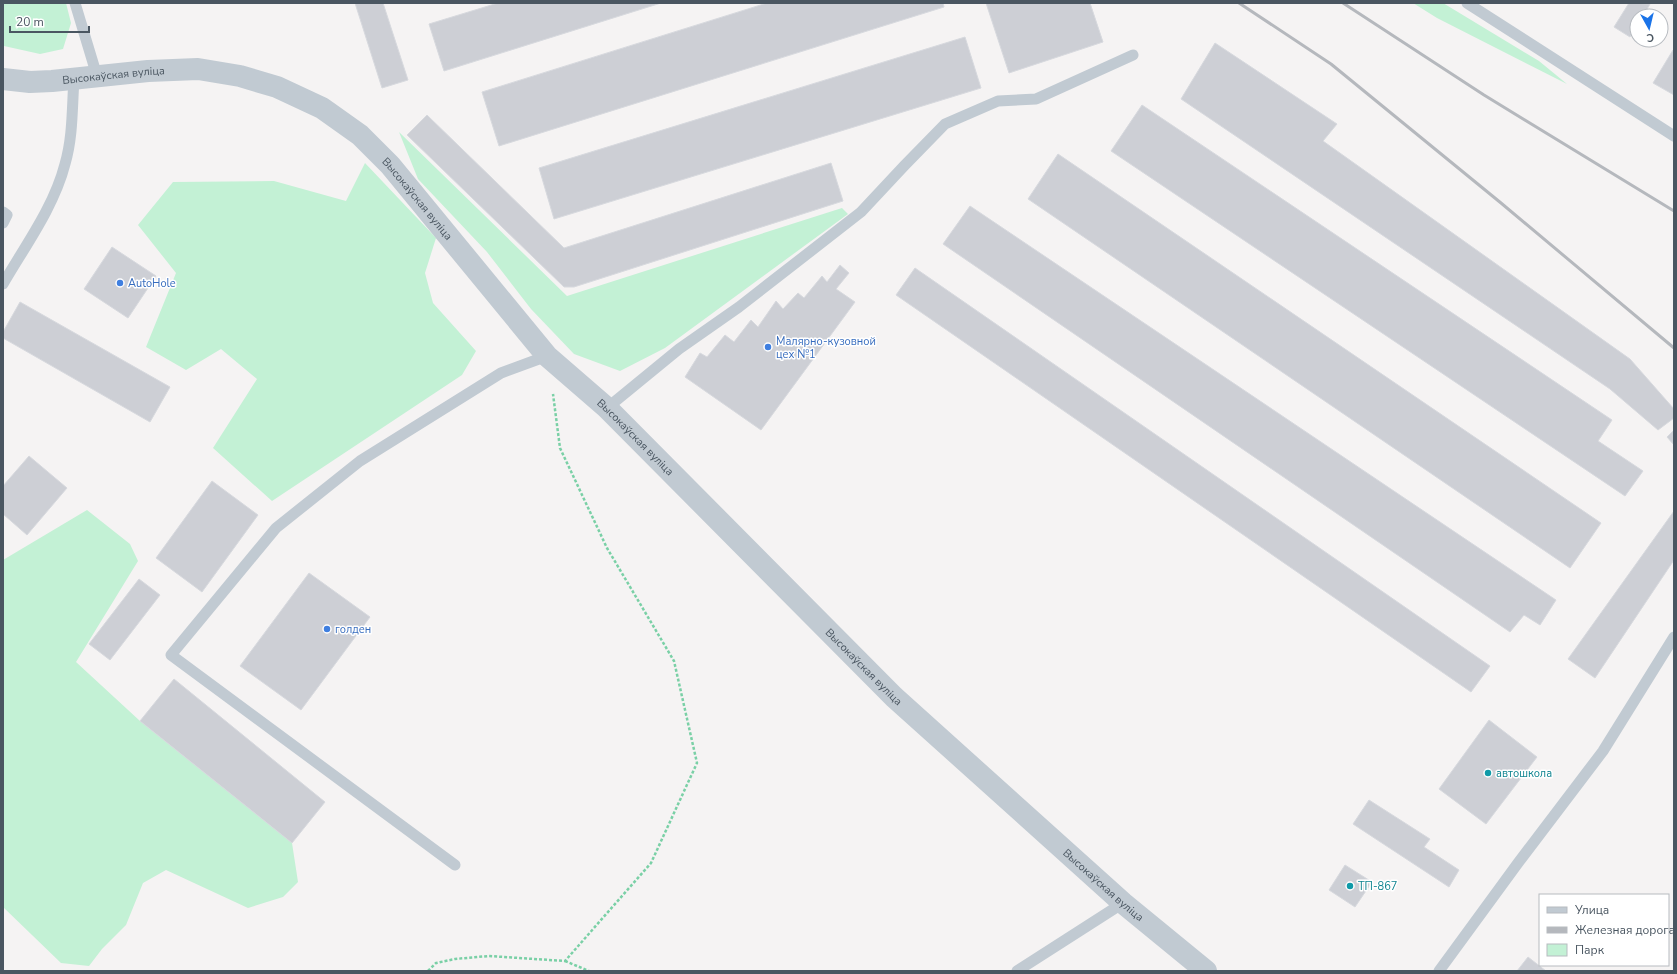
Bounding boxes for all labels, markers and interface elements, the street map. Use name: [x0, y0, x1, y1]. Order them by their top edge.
scale bar: [10, 8, 89, 34]
north arrow: [1629, 8, 1669, 48]
text: 20 m: [16, 14, 44, 30]
text: С: [1645, 29, 1655, 45]
street label: Высокаўская вуліца: [61, 63, 165, 87]
street label: Высокаўская вуліца: [379, 154, 456, 243]
place label: AutoHole: [128, 276, 176, 291]
marker: AutoHole: [115, 278, 125, 288]
place label: Малярно-кузовной цех №1: [776, 334, 876, 362]
marker: Малярно-кузовной цех №1: [763, 342, 773, 352]
street label: Высокаўская вуліца: [594, 395, 677, 479]
place label: голден: [335, 622, 371, 637]
marker: голден: [322, 624, 332, 634]
street label: Высокаўская вуліца: [822, 625, 906, 709]
place label: автошкола: [1496, 766, 1552, 781]
marker: автошкола: [1483, 768, 1493, 778]
street label: Высокаўская вуліца: [1060, 845, 1147, 925]
place label: ТП-867: [1358, 879, 1397, 894]
marker: ТП-867: [1345, 881, 1355, 891]
legend: [1539, 894, 1669, 966]
text: Улица: [1574, 902, 1609, 918]
text: Железная дорога: [1575, 922, 1675, 938]
text: Парк: [1575, 942, 1605, 958]

